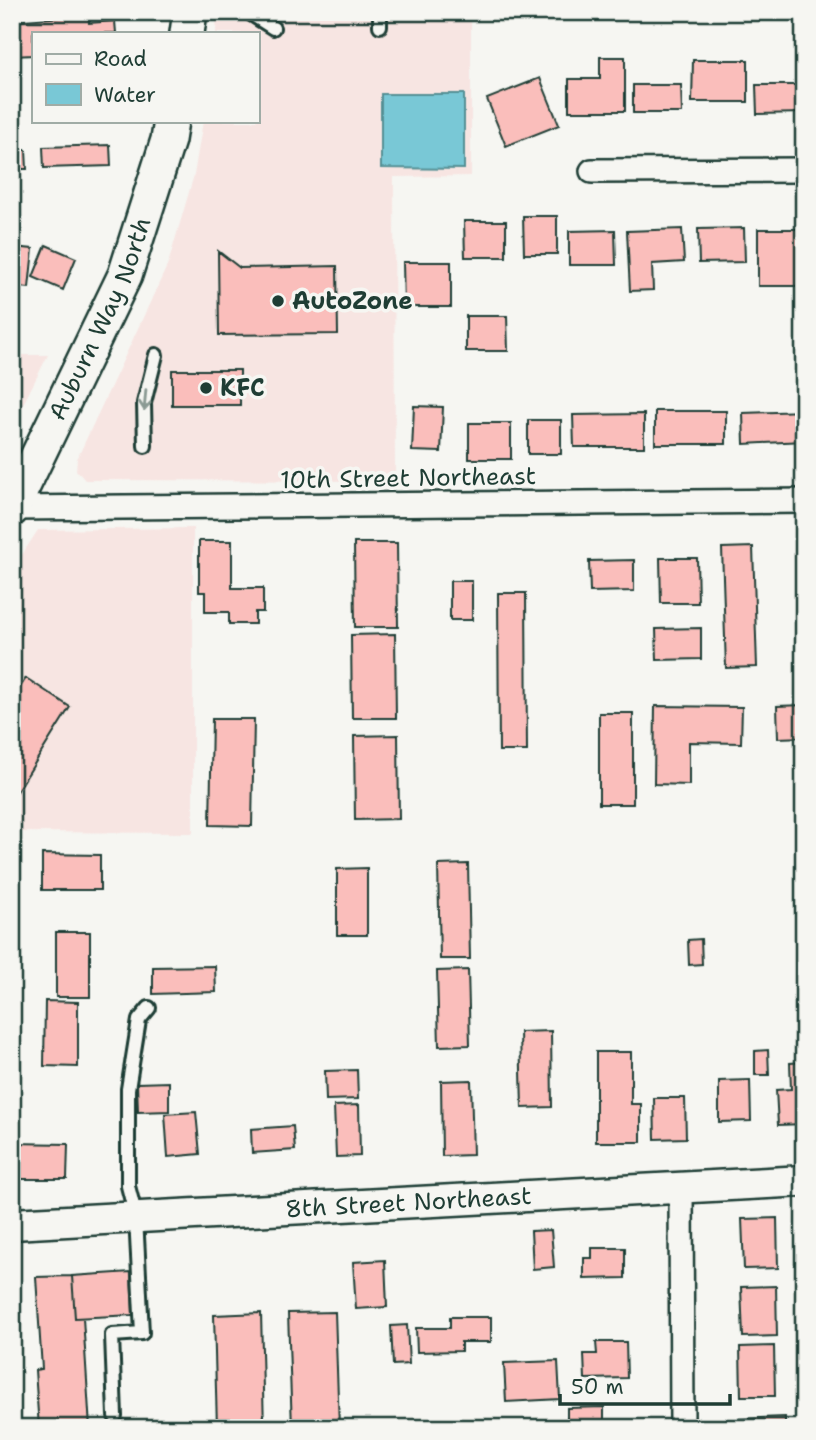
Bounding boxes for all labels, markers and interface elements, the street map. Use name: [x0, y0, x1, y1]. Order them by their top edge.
legend: [32, 32, 259, 122]
text: Road: [94, 45, 147, 73]
text: Water: [94, 81, 156, 109]
street label: Auburn Way North: [41, 213, 158, 426]
place label: AutoZone: [292, 285, 413, 317]
marker: AutoZone: [270, 293, 286, 309]
place label: KFC: [220, 372, 265, 404]
marker: KFC: [198, 380, 214, 396]
one-way arrow: [138, 388, 151, 411]
street label: 10th Street Northeast: [280, 460, 536, 496]
street label: 8th Street Northeast: [285, 1180, 532, 1225]
scale bar: [560, 1363, 730, 1407]
text: 50 m: [571, 1373, 624, 1401]

